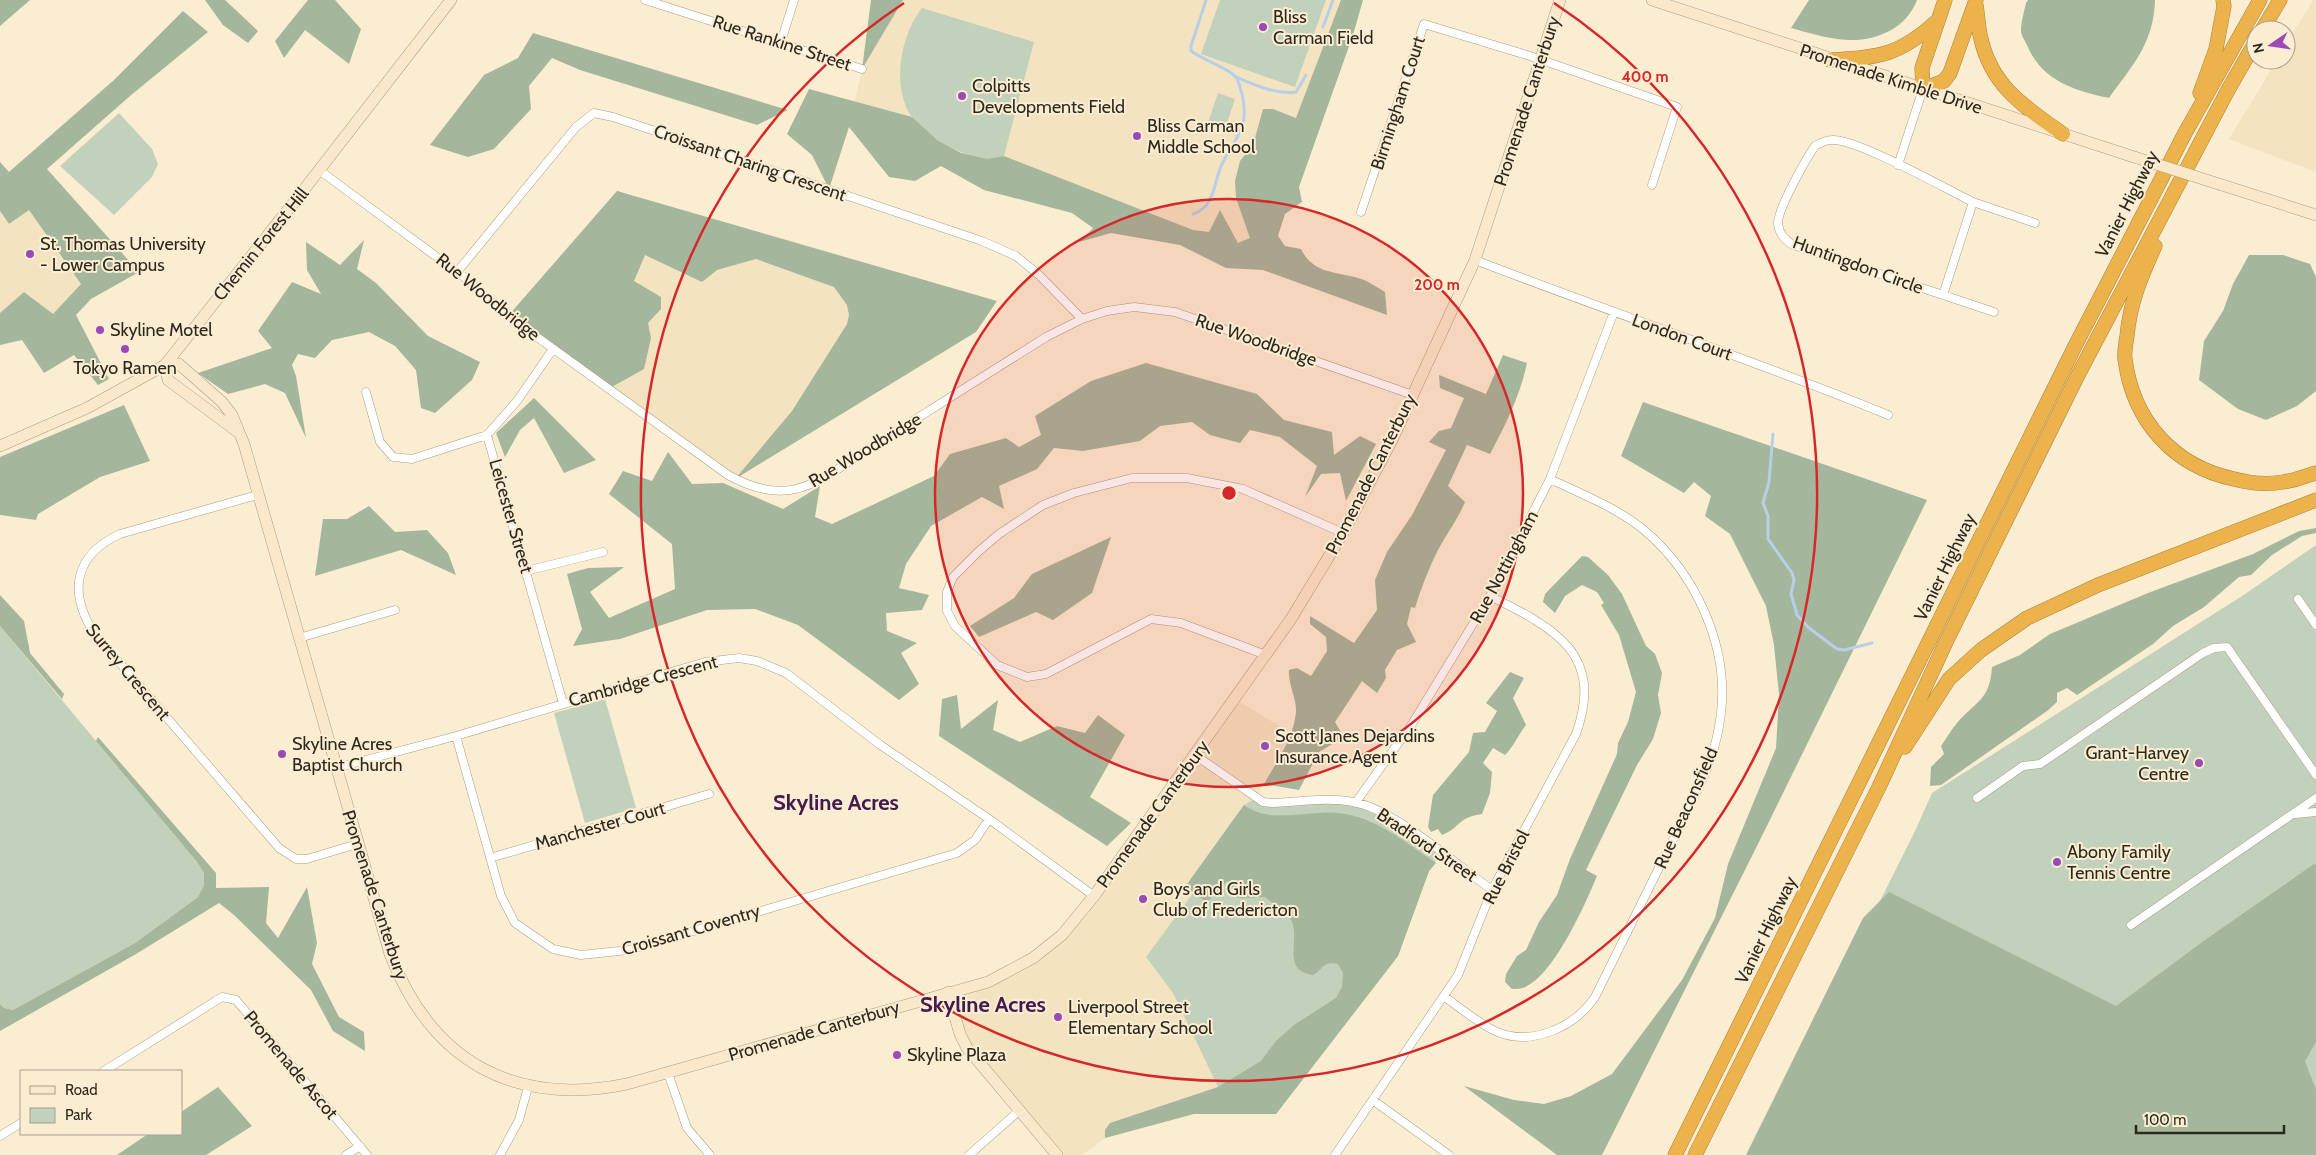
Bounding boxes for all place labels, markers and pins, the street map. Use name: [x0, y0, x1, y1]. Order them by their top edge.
place label: Bliss Carman Field: [1273, 6, 1373, 49]
marker: Bliss Carman Field: [1257, 21, 1269, 33]
place label: Colpitts Developments Field: [972, 75, 1125, 118]
marker: Colpitts Developments Field: [956, 90, 968, 102]
place label: Bliss Carman Middle School: [1147, 115, 1256, 158]
marker: Bliss Carman Middle School: [1131, 130, 1143, 142]
place label: St. Thomas University - Lower Campus: [40, 233, 206, 276]
marker: St. Thomas University - Lower Campus: [24, 248, 36, 260]
place label: Skyline Motel: [110, 319, 213, 341]
marker: Skyline Motel: [94, 324, 106, 336]
marker: Tokyo Ramen: [119, 343, 131, 355]
place label: Tokyo Ramen: [73, 357, 177, 379]
centre of rings: [1220, 484, 1238, 502]
place label: Scott Janes Dejardins Insurance Agent: [1275, 725, 1435, 768]
place label: Skyline Acres Baptist Church: [292, 733, 402, 776]
marker: Scott Janes Dejardins Insurance Agent: [1259, 740, 1271, 752]
place label: Grant-Harvey Centre: [2085, 742, 2189, 785]
marker: Skyline Acres Baptist Church: [276, 748, 288, 760]
marker: Grant-Harvey Centre: [2193, 757, 2205, 769]
place label: Abony Family Tennis Centre: [2067, 841, 2171, 884]
marker: Abony Family Tennis Centre: [2051, 856, 2063, 868]
place label: Boys and Girls Club of Fredericton: [1153, 878, 1298, 921]
marker: Boys and Girls Club of Fredericton: [1137, 893, 1149, 905]
place label: Liverpool Street Elementary School: [1068, 996, 1213, 1039]
marker: Liverpool Street Elementary School: [1052, 1011, 1064, 1023]
place label: Skyline Plaza: [907, 1044, 1007, 1066]
marker: Skyline Plaza: [891, 1049, 903, 1061]

